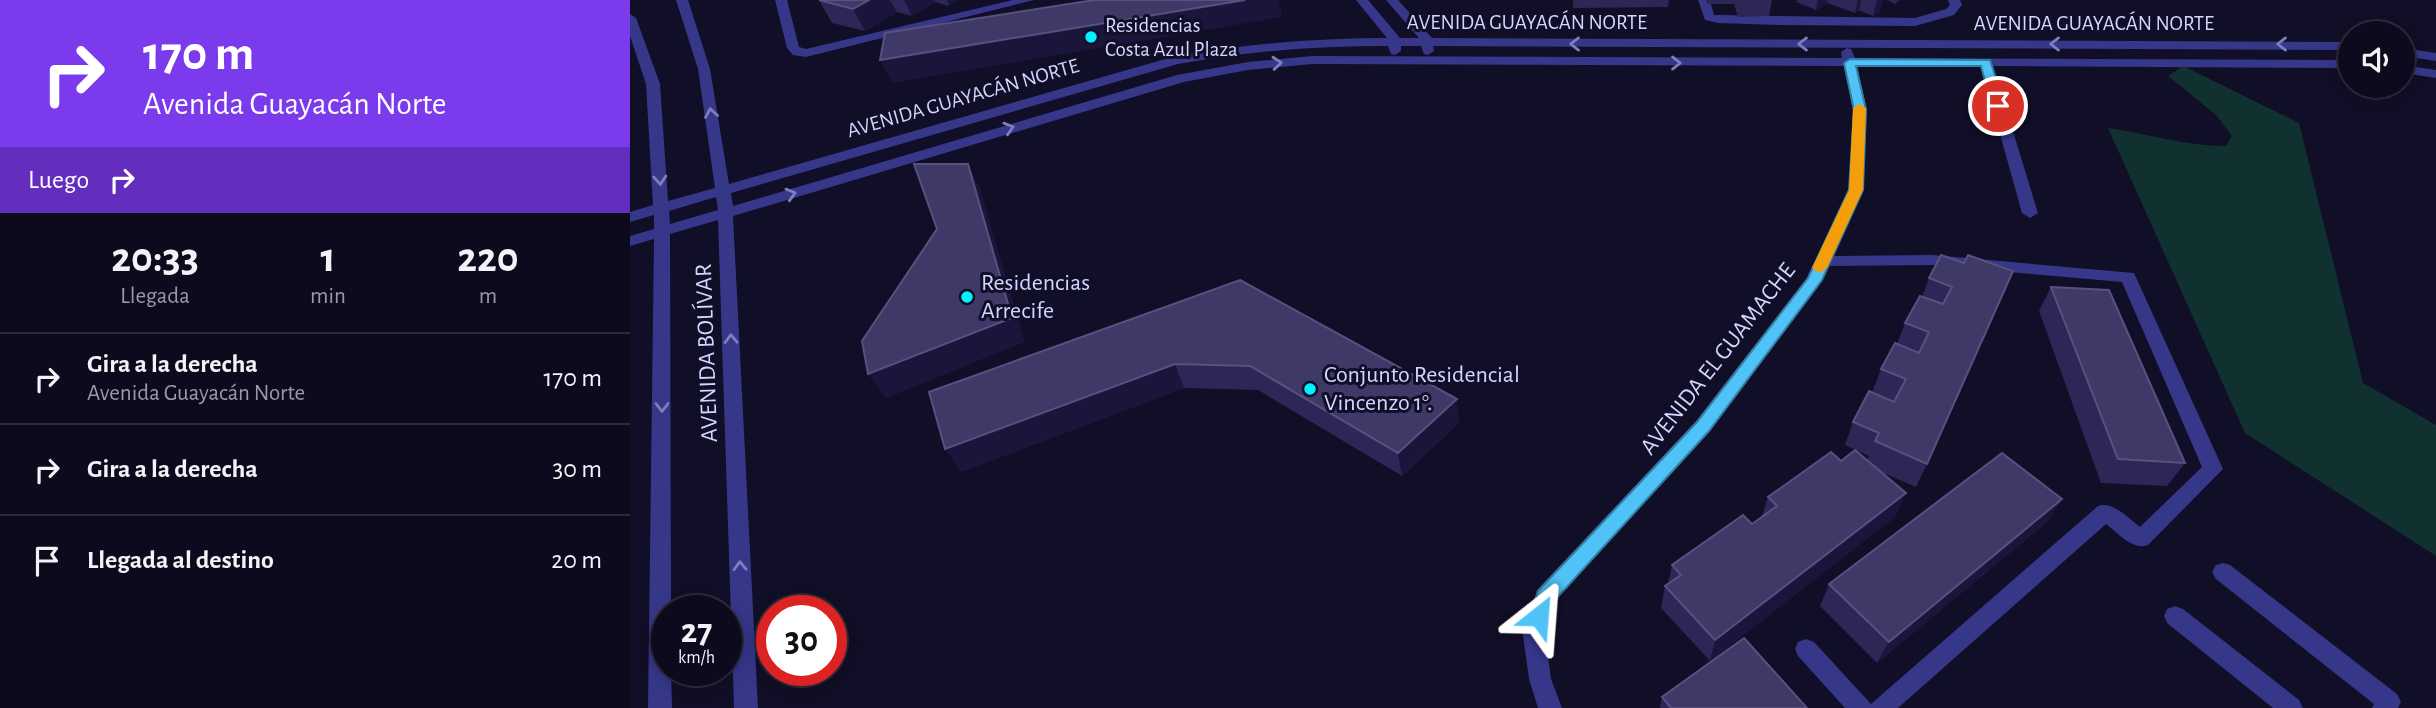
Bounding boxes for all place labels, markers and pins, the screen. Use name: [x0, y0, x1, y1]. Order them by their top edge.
place label: Residencias Costa Azul Plaza: [1105, 15, 1238, 60]
marker: Residencias Costa Azul Plaza: [1083, 29, 1099, 45]
pin: [1968, 76, 2028, 136]
place label: Residencias Arrecife: [981, 271, 1090, 323]
marker: Residencias Arrecife: [959, 289, 975, 305]
place label: Conjunto Residencial Vincenzo 1°.: [1324, 363, 1520, 415]
marker: Conjunto Residencial Vincenzo 1°.: [1302, 381, 1318, 397]

